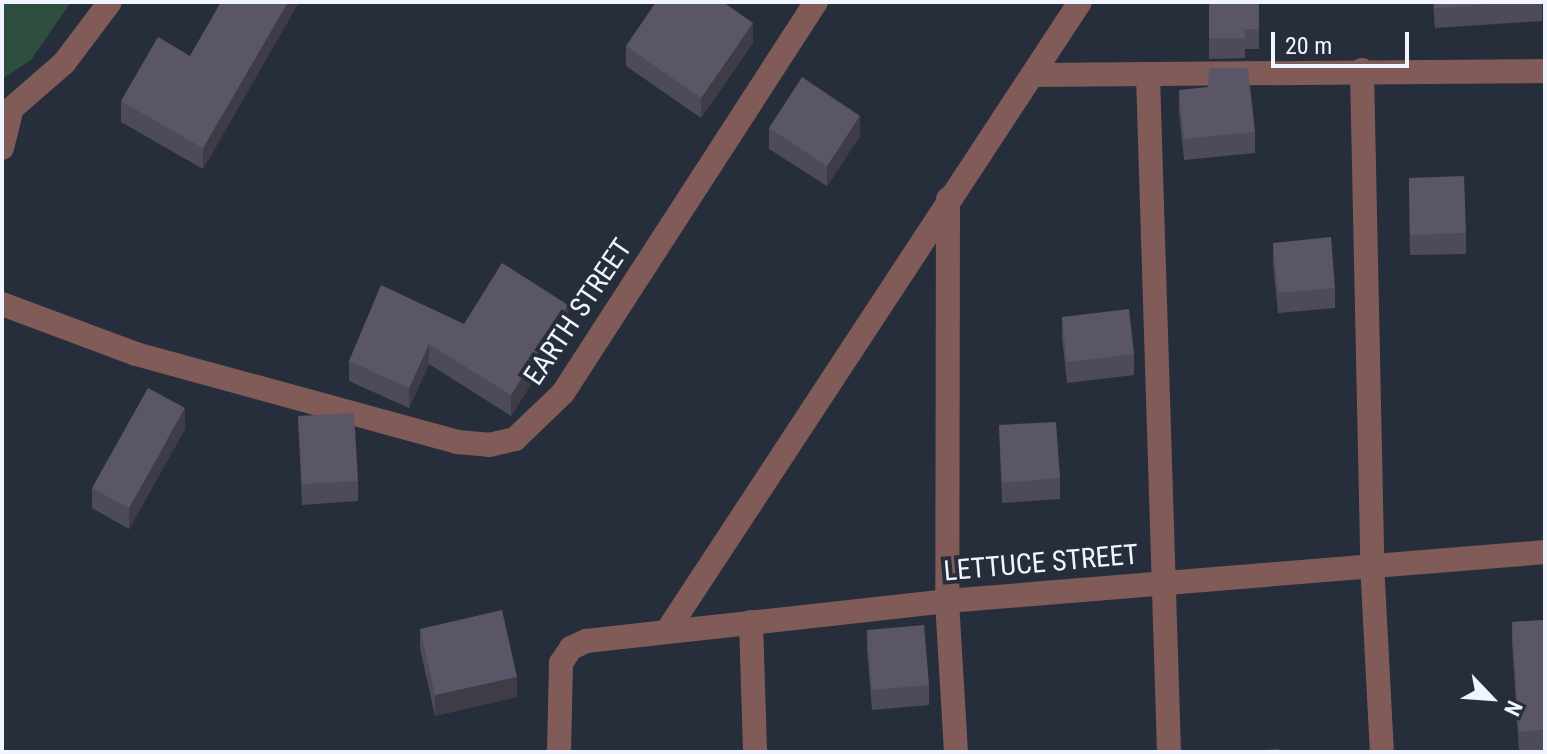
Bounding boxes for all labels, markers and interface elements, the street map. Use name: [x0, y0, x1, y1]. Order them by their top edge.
scale bar: [1275, 16, 1413, 66]
text: 20 m: [1285, 32, 1332, 60]
street label: EARTH STREET: [517, 233, 639, 391]
street label: LETTUCE STREET: [942, 538, 1140, 588]
north arrow: [1451, 658, 1531, 738]
text: N: [1499, 697, 1527, 720]

